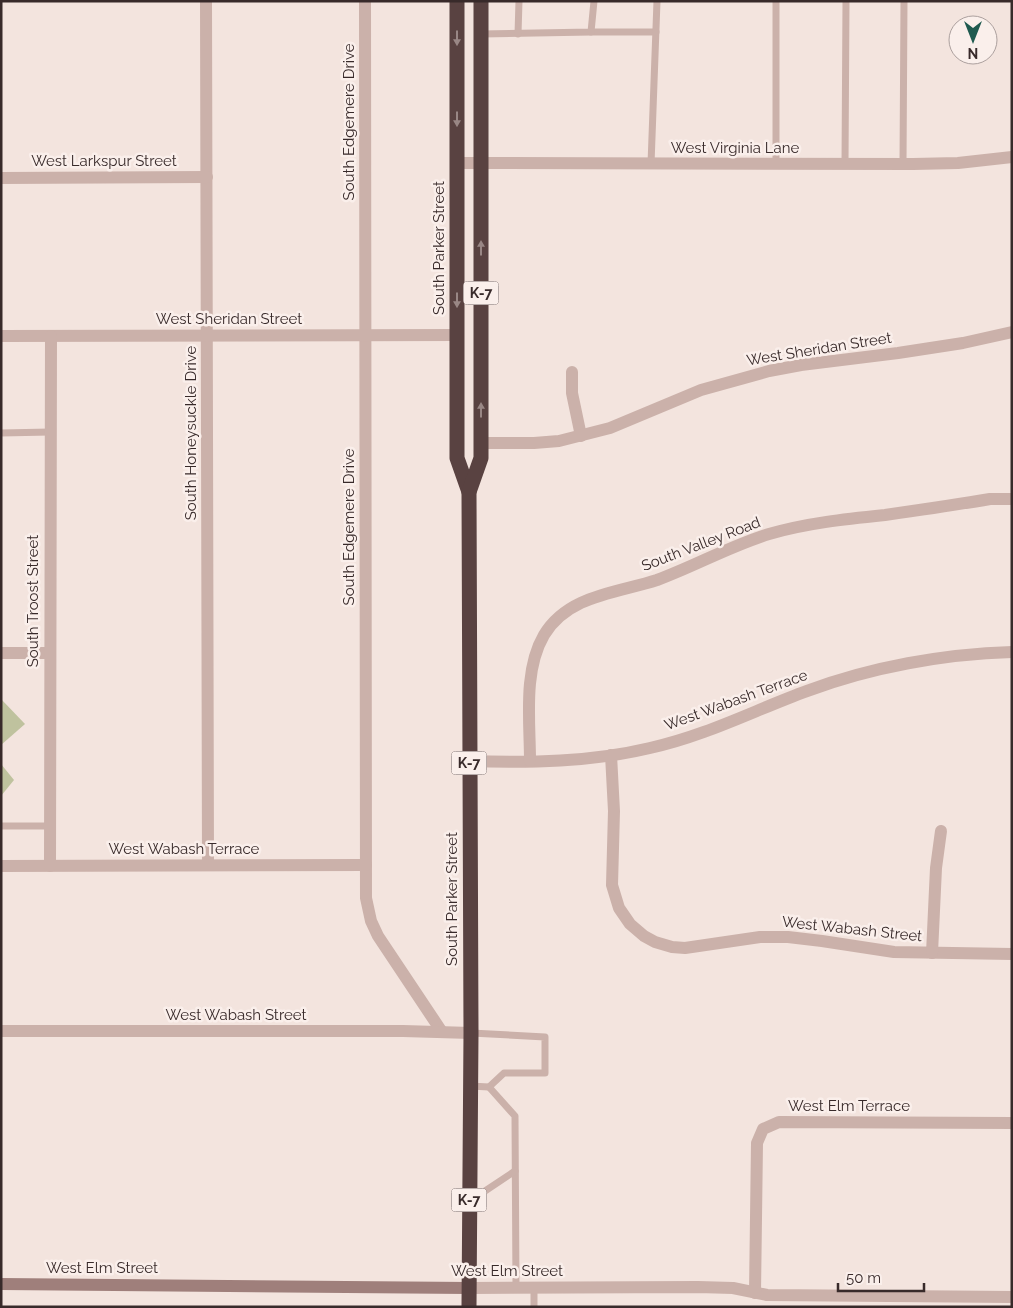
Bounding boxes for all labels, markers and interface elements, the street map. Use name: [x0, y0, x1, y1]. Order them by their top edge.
north arrow: [948, 15, 998, 65]
one-way arrow: [453, 30, 461, 46]
street label: South Edgemere Drive: [340, 43, 358, 200]
text: N: [968, 45, 978, 61]
one-way arrow: [453, 111, 461, 127]
street label: West Virginia Lane: [671, 139, 799, 157]
street label: West Larkspur Street: [31, 152, 177, 170]
street label: South Parker Street: [430, 181, 448, 315]
one-way arrow: [477, 239, 485, 255]
road number: K-7: [464, 282, 498, 304]
one-way arrow: [453, 292, 461, 308]
street label: West Sheridan Street: [156, 310, 302, 328]
street label: West Sheridan Street: [745, 329, 893, 369]
street label: South Honeysuckle Drive: [182, 346, 200, 520]
one-way arrow: [477, 402, 485, 418]
street label: South Edgemere Drive: [340, 448, 358, 605]
street label: South Valley Road: [639, 513, 763, 575]
street label: South Troost Street: [24, 535, 42, 667]
street label: West Wabash Terrace: [662, 666, 810, 734]
road number: K-7: [452, 751, 486, 774]
street label: South Parker Street: [443, 832, 461, 966]
street label: West Wabash Terrace: [109, 840, 260, 858]
street label: West Wabash Street: [781, 913, 923, 945]
street label: West Wabash Street: [166, 1006, 306, 1024]
street label: West Elm Terrace: [788, 1097, 910, 1115]
road number: K-7: [452, 1188, 486, 1212]
street label: West Elm Street: [46, 1259, 158, 1277]
scale bar: [838, 1260, 924, 1292]
street label: West Elm Street: [451, 1262, 563, 1280]
text: 50 m: [846, 1269, 881, 1287]

